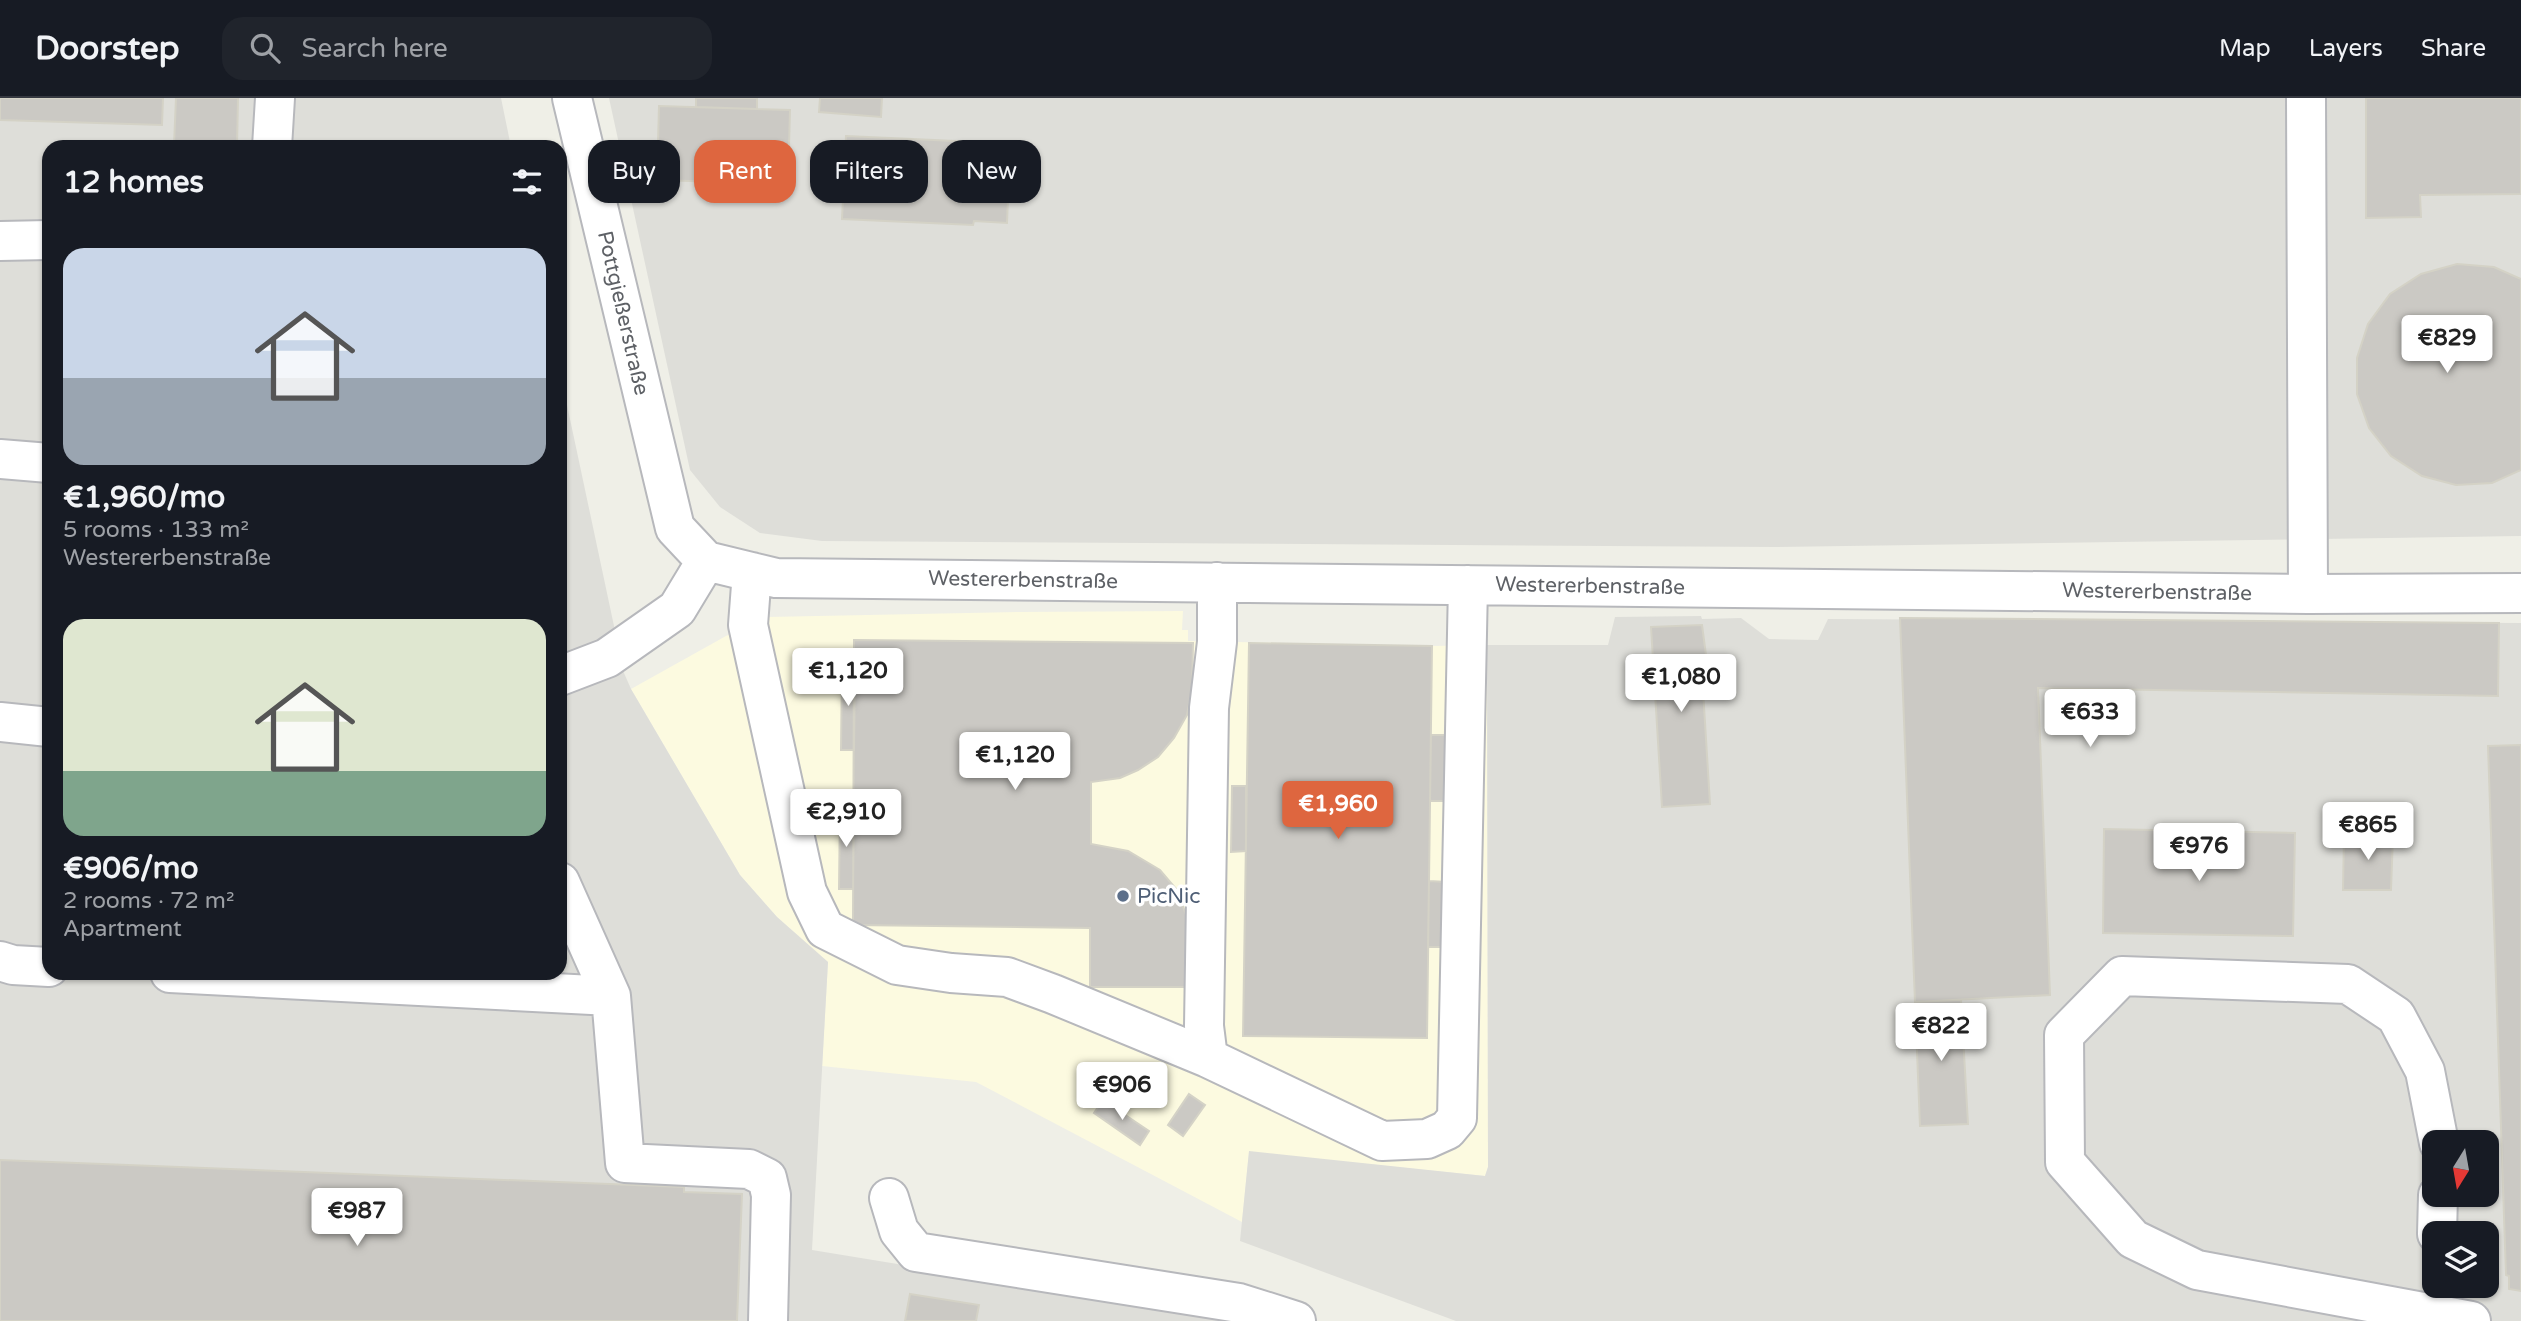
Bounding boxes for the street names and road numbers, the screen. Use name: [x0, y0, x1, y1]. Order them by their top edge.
street label: Pottgießerstraße: [592, 228, 654, 398]
street label: Westererbenstraße: [928, 566, 1118, 594]
street label: Westererbenstraße: [1495, 572, 1685, 600]
street label: Westererbenstraße: [2062, 578, 2252, 606]

